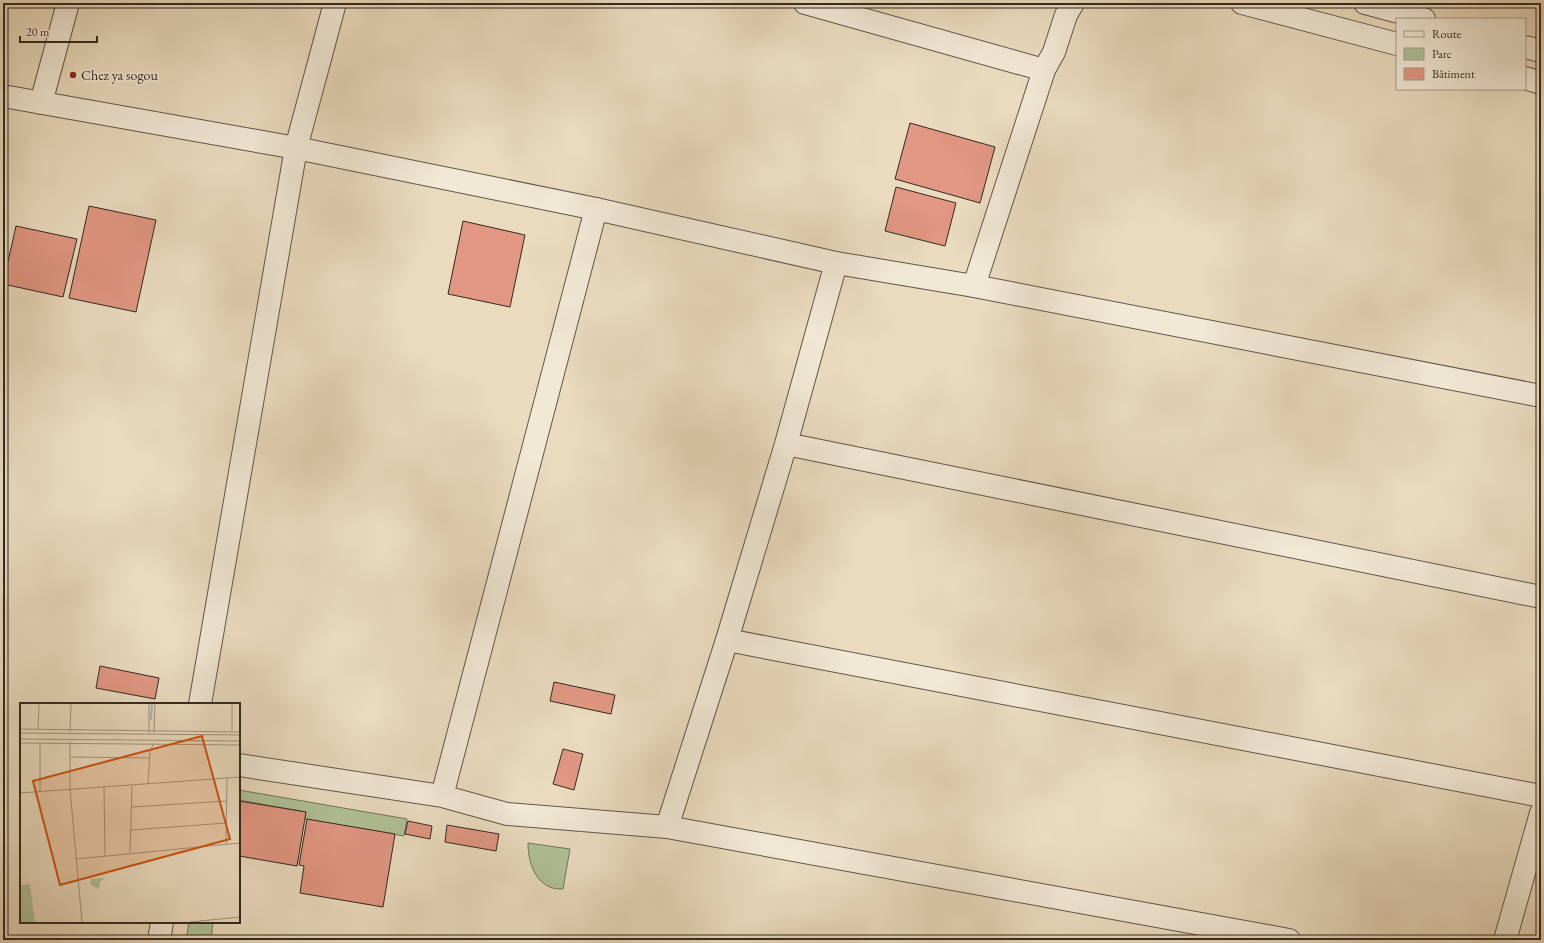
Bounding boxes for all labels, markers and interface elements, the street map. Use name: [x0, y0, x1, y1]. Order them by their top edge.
scale bar: [20, 18, 97, 44]
legend: [1396, 18, 1526, 90]
text: 20 m: [26, 24, 50, 40]
text: Route: [1432, 26, 1462, 42]
text: Parc: [1432, 46, 1452, 62]
place label: Chez ya sogou: [81, 66, 158, 84]
text: Bâtiment: [1432, 66, 1475, 82]
marker: Chez ya sogou: [68, 70, 78, 80]
inset map: [20, 703, 240, 923]

